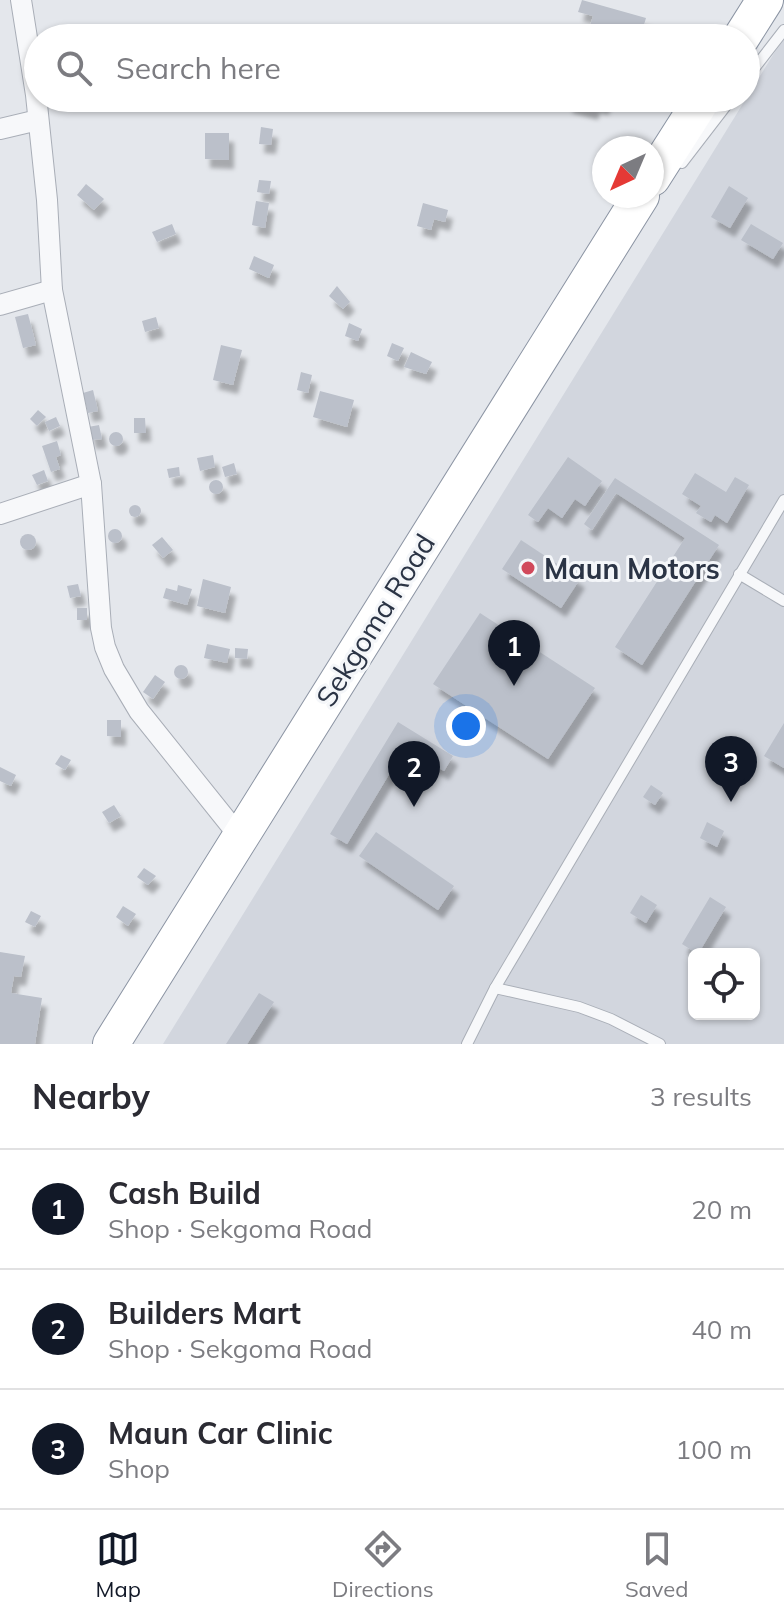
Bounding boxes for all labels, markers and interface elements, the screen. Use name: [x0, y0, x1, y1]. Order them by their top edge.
search box: [24, 24, 760, 112]
icon: search: [52, 46, 96, 90]
text: Search here: [116, 49, 281, 87]
north arrow: [592, 136, 664, 208]
street label: Sekgoma Road: [308, 527, 442, 713]
place label: Maun Motors: [544, 551, 720, 586]
marker: Maun Motors: [519, 559, 537, 577]
pin: 1: [488, 620, 540, 686]
your location: [446, 706, 486, 746]
pin: 3: [705, 736, 757, 802]
pin: 2: [388, 741, 440, 807]
map controls: [688, 948, 760, 1020]
button: locate: [688, 948, 760, 1020]
text: Nearby: [32, 1075, 150, 1118]
text: 3 results: [650, 1080, 752, 1113]
text: Cash Build: [108, 1174, 261, 1212]
text: 1: [50, 1193, 66, 1226]
text: 20 m: [691, 1193, 752, 1226]
text: Shop · Sekgoma Road: [108, 1212, 372, 1245]
text: Builders Mart: [108, 1294, 301, 1332]
text: 2: [50, 1313, 66, 1346]
text: 40 m: [691, 1313, 752, 1346]
text: Shop · Sekgoma Road: [108, 1332, 372, 1365]
text: Maun Car Clinic: [108, 1414, 333, 1452]
text: 3: [50, 1433, 66, 1466]
text: 100 m: [676, 1433, 752, 1466]
text: Shop: [108, 1452, 170, 1485]
tab: Map: [96, 1527, 141, 1603]
tab: Directions: [332, 1527, 434, 1603]
tab: Saved: [625, 1527, 688, 1603]

